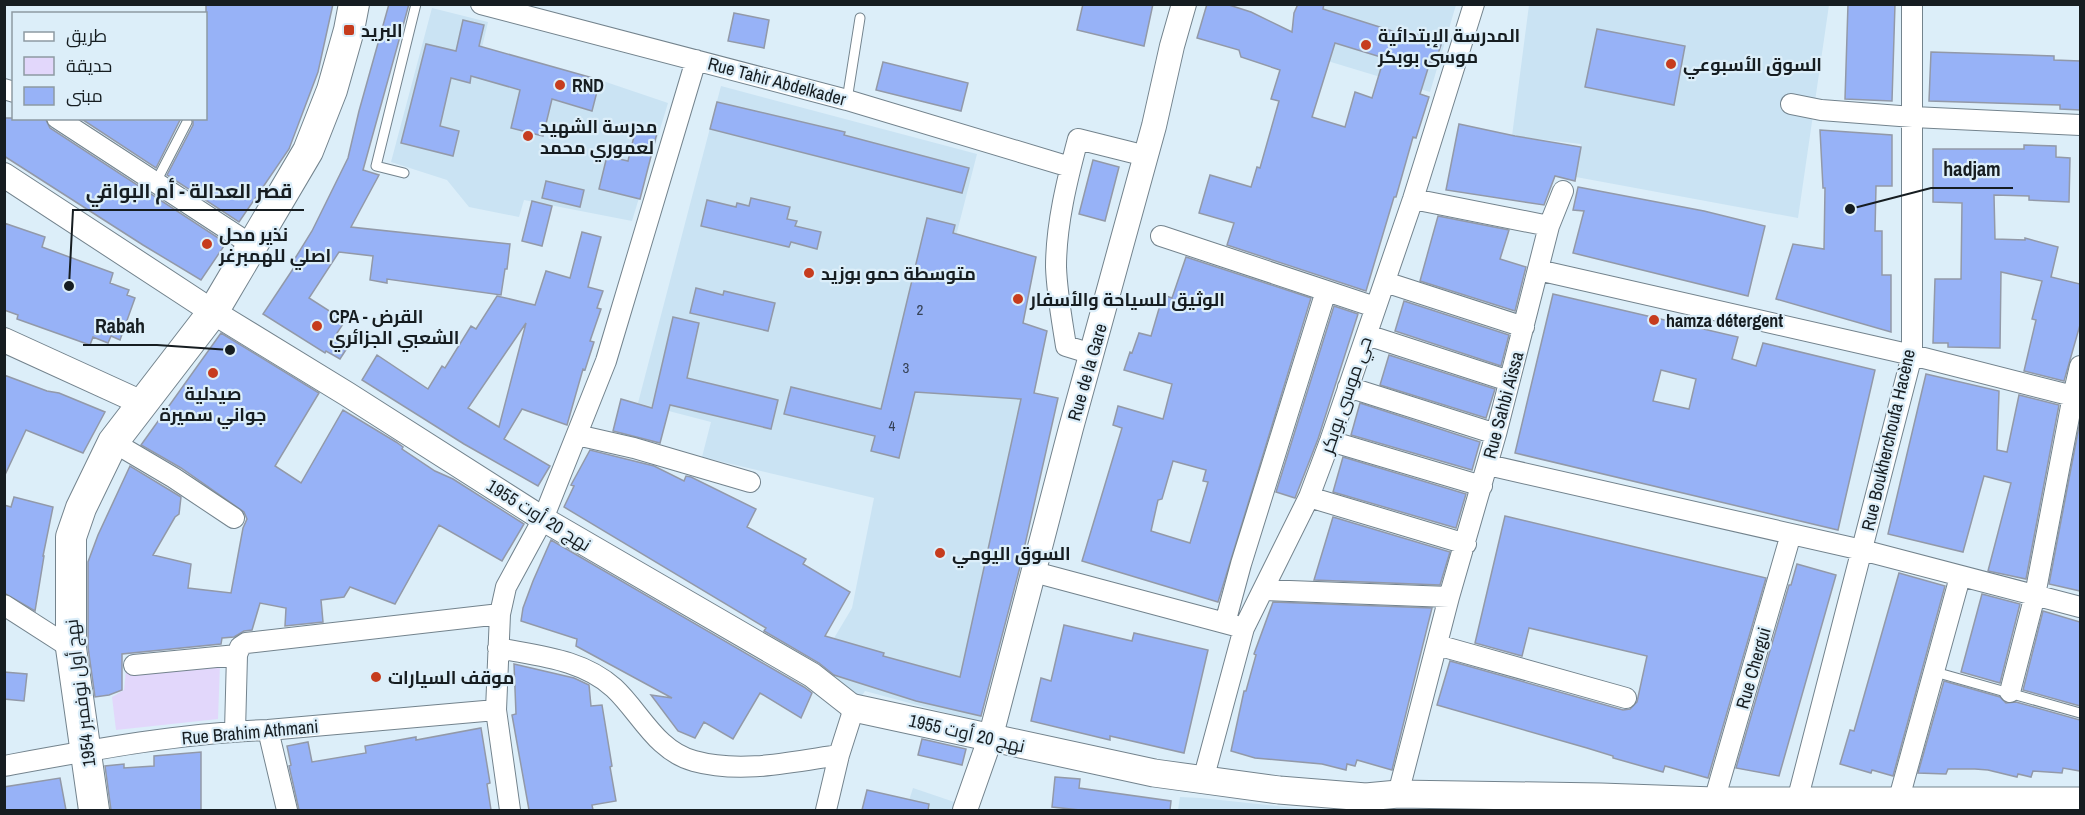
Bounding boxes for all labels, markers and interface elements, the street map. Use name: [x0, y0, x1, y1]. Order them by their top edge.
legend: [12, 12, 207, 120]
place label: البريد: [361, 18, 403, 43]
text: طريق: [66, 23, 107, 48]
marker: البريد: [342, 23, 356, 37]
place label: المدرسة الإبتدائية موسى بوبكر: [1377, 23, 1520, 69]
marker: المدرسة الإبتدائية موسى بوبكر: [1359, 38, 1373, 52]
street label: Rue Tahir Abdelkader: [705, 51, 849, 111]
place label: السوق الأسبوعي: [1683, 52, 1822, 80]
text: حديقة: [66, 53, 112, 78]
marker: السوق الأسبوعي: [1664, 57, 1678, 71]
place label: RND: [572, 73, 604, 98]
marker: RND: [553, 78, 567, 92]
text: مبنى: [66, 83, 103, 108]
place label: مدرسة الشهيد لعموري محمد: [540, 114, 657, 162]
marker: مدرسة الشهيد لعموري محمد: [521, 129, 535, 143]
callout: hadjam: [1931, 150, 2013, 188]
text: hadjam: [1943, 155, 2001, 182]
callout: قصر العدالة - أم البواقي: [73, 172, 304, 210]
text: قصر العدالة - أم البواقي: [86, 177, 292, 207]
place label: نذير محل اصلي للهمبرغر: [218, 222, 331, 271]
marker: نذير محل اصلي للهمبرغر: [200, 237, 214, 251]
place label: متوسطة حمو بوزيد: [821, 261, 976, 286]
marker: متوسطة حمو بوزيد: [802, 266, 816, 280]
place label: الوثيق للسياحة والأسفار: [1029, 287, 1225, 312]
marker: الوثيق للسياحة والأسفار: [1011, 292, 1025, 306]
house number: 2: [917, 299, 924, 320]
place label: CPA - القرض الشعبي الجزائري: [329, 304, 459, 353]
callout: Rabah: [83, 307, 157, 345]
place label: hamza détergent: [1666, 308, 1783, 333]
text: Rabah: [95, 312, 145, 339]
marker: hamza détergent: [1647, 313, 1661, 327]
marker: CPA - القرض الشعبي الجزائري: [310, 319, 324, 333]
street label: Rue de la Gare: [1061, 320, 1113, 424]
street label: حي موسى بوبكر: [1314, 333, 1380, 459]
street label: Rue Boukherchoufa Hacène: [1855, 347, 1921, 533]
street label: Rue Sahbi Aïssa: [1477, 349, 1529, 461]
house number: 3: [903, 357, 910, 378]
marker: صيدلية جواني سميرة: [206, 366, 220, 380]
place label: صيدلية جواني سميرة: [160, 381, 266, 430]
house number: 4: [889, 415, 896, 436]
street label: نهج 20 أوت 1955: [482, 473, 596, 557]
place label: السوق اليومي: [952, 541, 1071, 569]
marker: السوق اليومي: [933, 546, 947, 560]
street label: نهج أول نوفمبر 1954: [59, 618, 101, 768]
street label: Rue Chergui: [1729, 624, 1777, 712]
place label: موقف السيارات: [388, 665, 514, 690]
marker: موقف السيارات: [369, 670, 383, 684]
street label: نهج 20 أوت 1955: [906, 707, 1028, 759]
street label: Rue Brahim Athmani: [181, 714, 319, 750]

